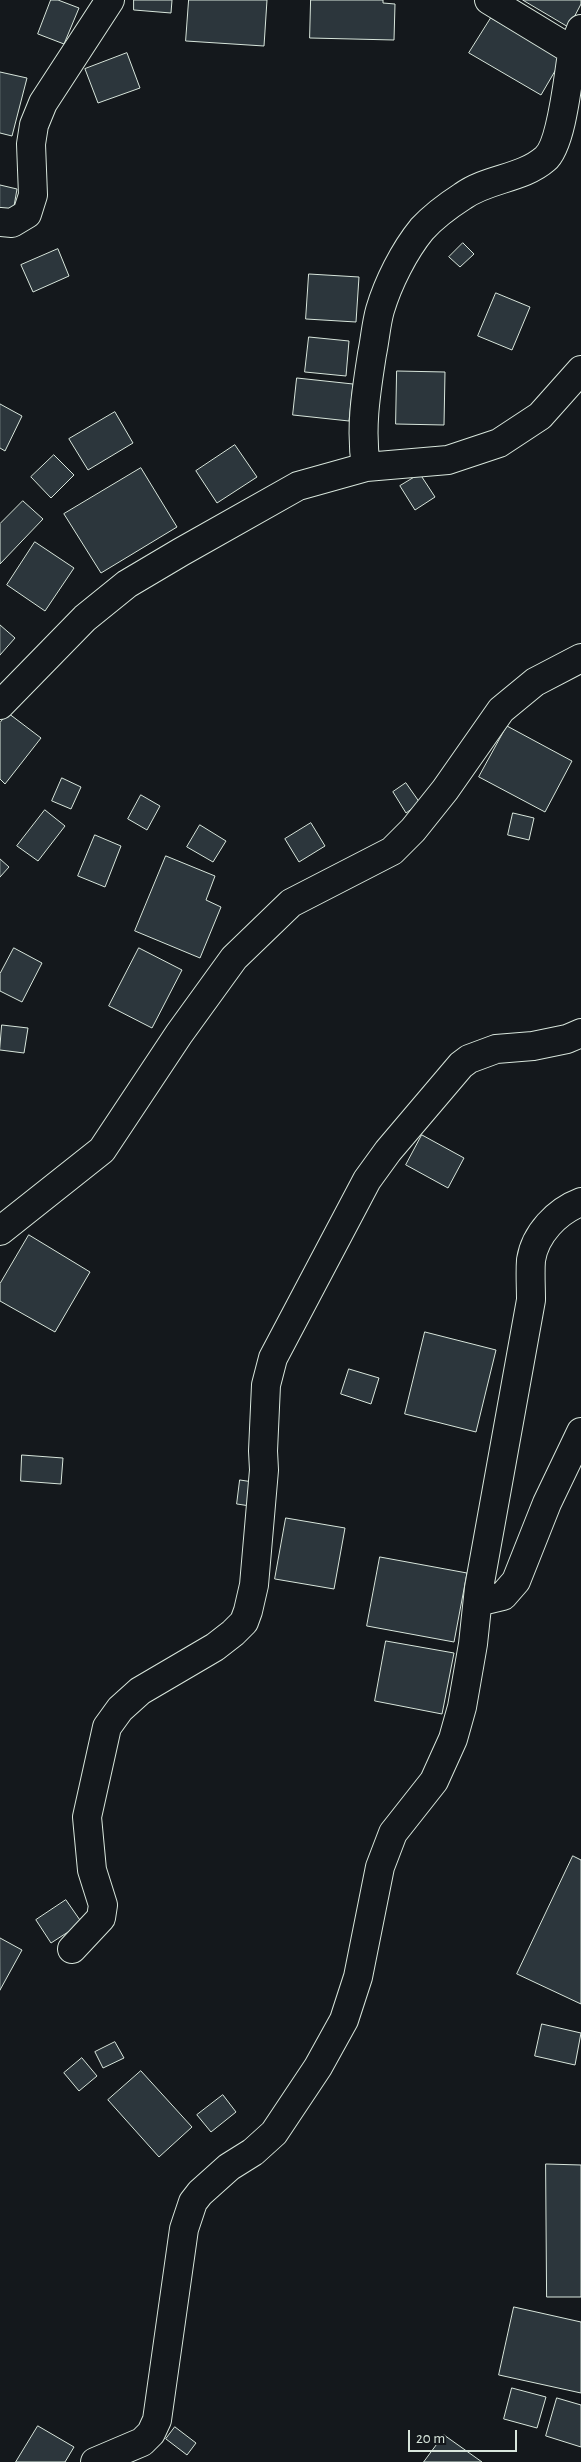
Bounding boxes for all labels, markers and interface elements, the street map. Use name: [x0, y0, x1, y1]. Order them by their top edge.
scale bar: [411, 2420, 520, 2452]
text: 20 m: [416, 2431, 445, 2446]

